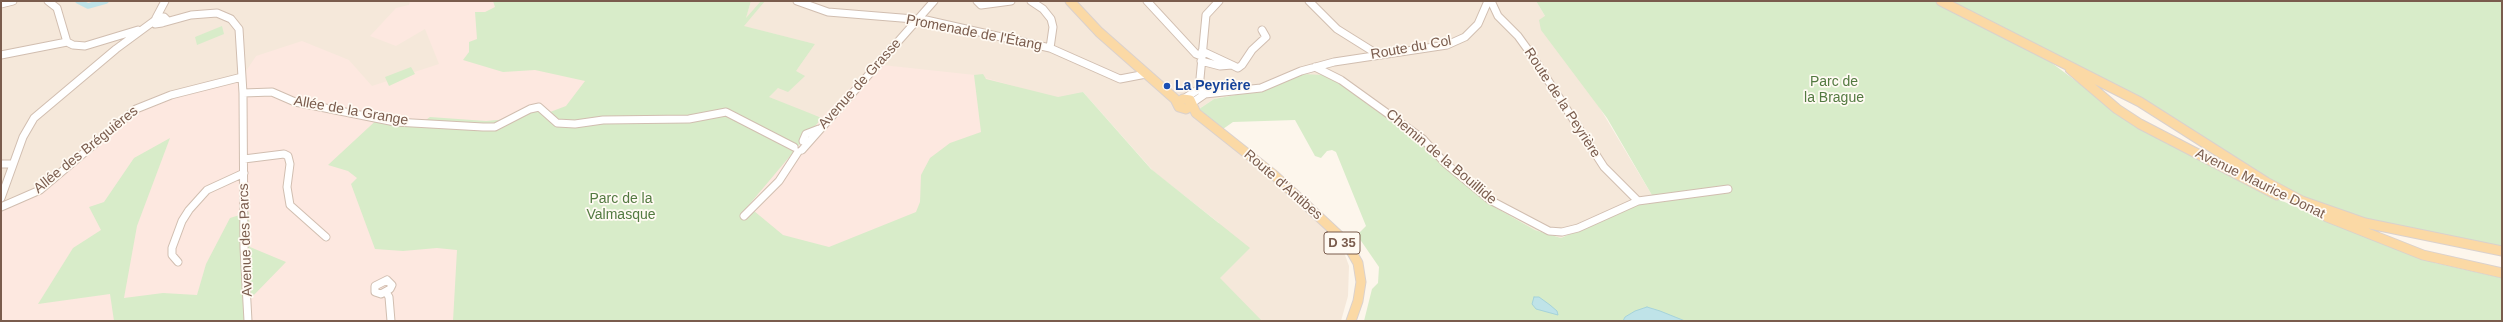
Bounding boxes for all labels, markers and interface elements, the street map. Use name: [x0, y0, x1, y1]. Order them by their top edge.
street label: Promenade de l'Étang: [905, 12, 1043, 54]
street label: Route du Col: [1369, 33, 1453, 63]
street label: Avenue de Grasse: [815, 35, 905, 133]
street label: Route de la Peyrière: [1520, 45, 1604, 161]
park label: Parc de la Brague: [1804, 74, 1864, 106]
place label: La Peyrière: [1175, 78, 1250, 94]
marker: La Peyrière: [1162, 81, 1172, 91]
street label: Allée de la Grange: [292, 93, 410, 129]
street label: Allée des Bréguières: [31, 103, 141, 197]
street label: Chemin de la Bouillide: [1382, 106, 1500, 208]
street label: Avenue Maurice Donat: [2192, 145, 2328, 223]
street label: Route d'Antibes: [1240, 146, 1326, 224]
street label: Avenue des Parcs: [236, 183, 256, 297]
park label: Parc de la Valmasque: [586, 191, 656, 224]
road number: D 35: [1324, 232, 1360, 254]

